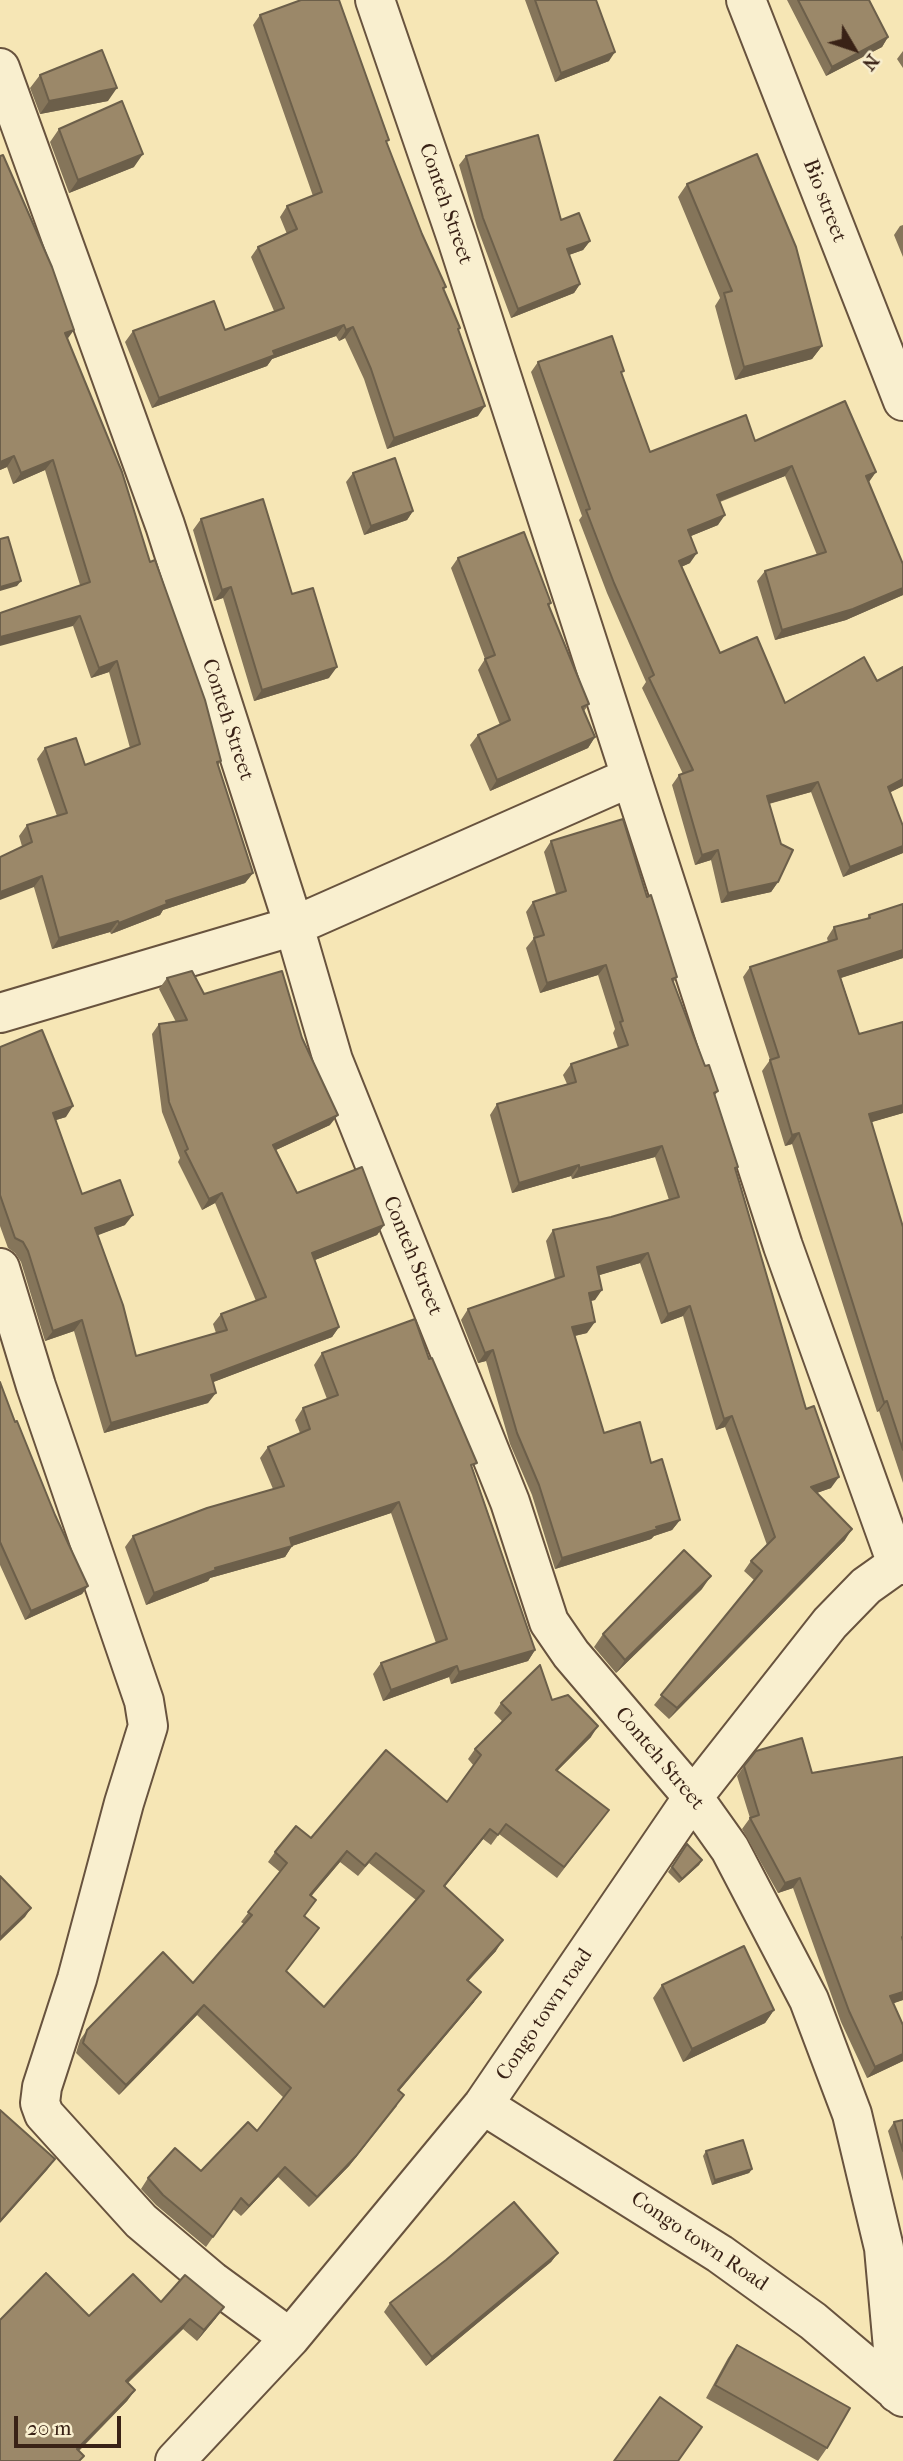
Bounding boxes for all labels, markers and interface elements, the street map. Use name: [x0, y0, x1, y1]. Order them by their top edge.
north arrow: [819, 14, 889, 84]
text: N: [857, 50, 883, 75]
street label: Conteh Street: [413, 140, 477, 268]
street label: Bio street: [797, 156, 851, 246]
street label: Conteh Street: [196, 656, 258, 784]
street label: Conteh Street: [377, 1193, 447, 1319]
street label: Conteh Street: [609, 1703, 709, 1815]
street label: Congo town road: [492, 1944, 598, 2086]
street label: Congo town Road: [626, 2187, 772, 2297]
scale bar: [18, 2402, 124, 2446]
text: 20 m: [27, 2416, 71, 2440]

